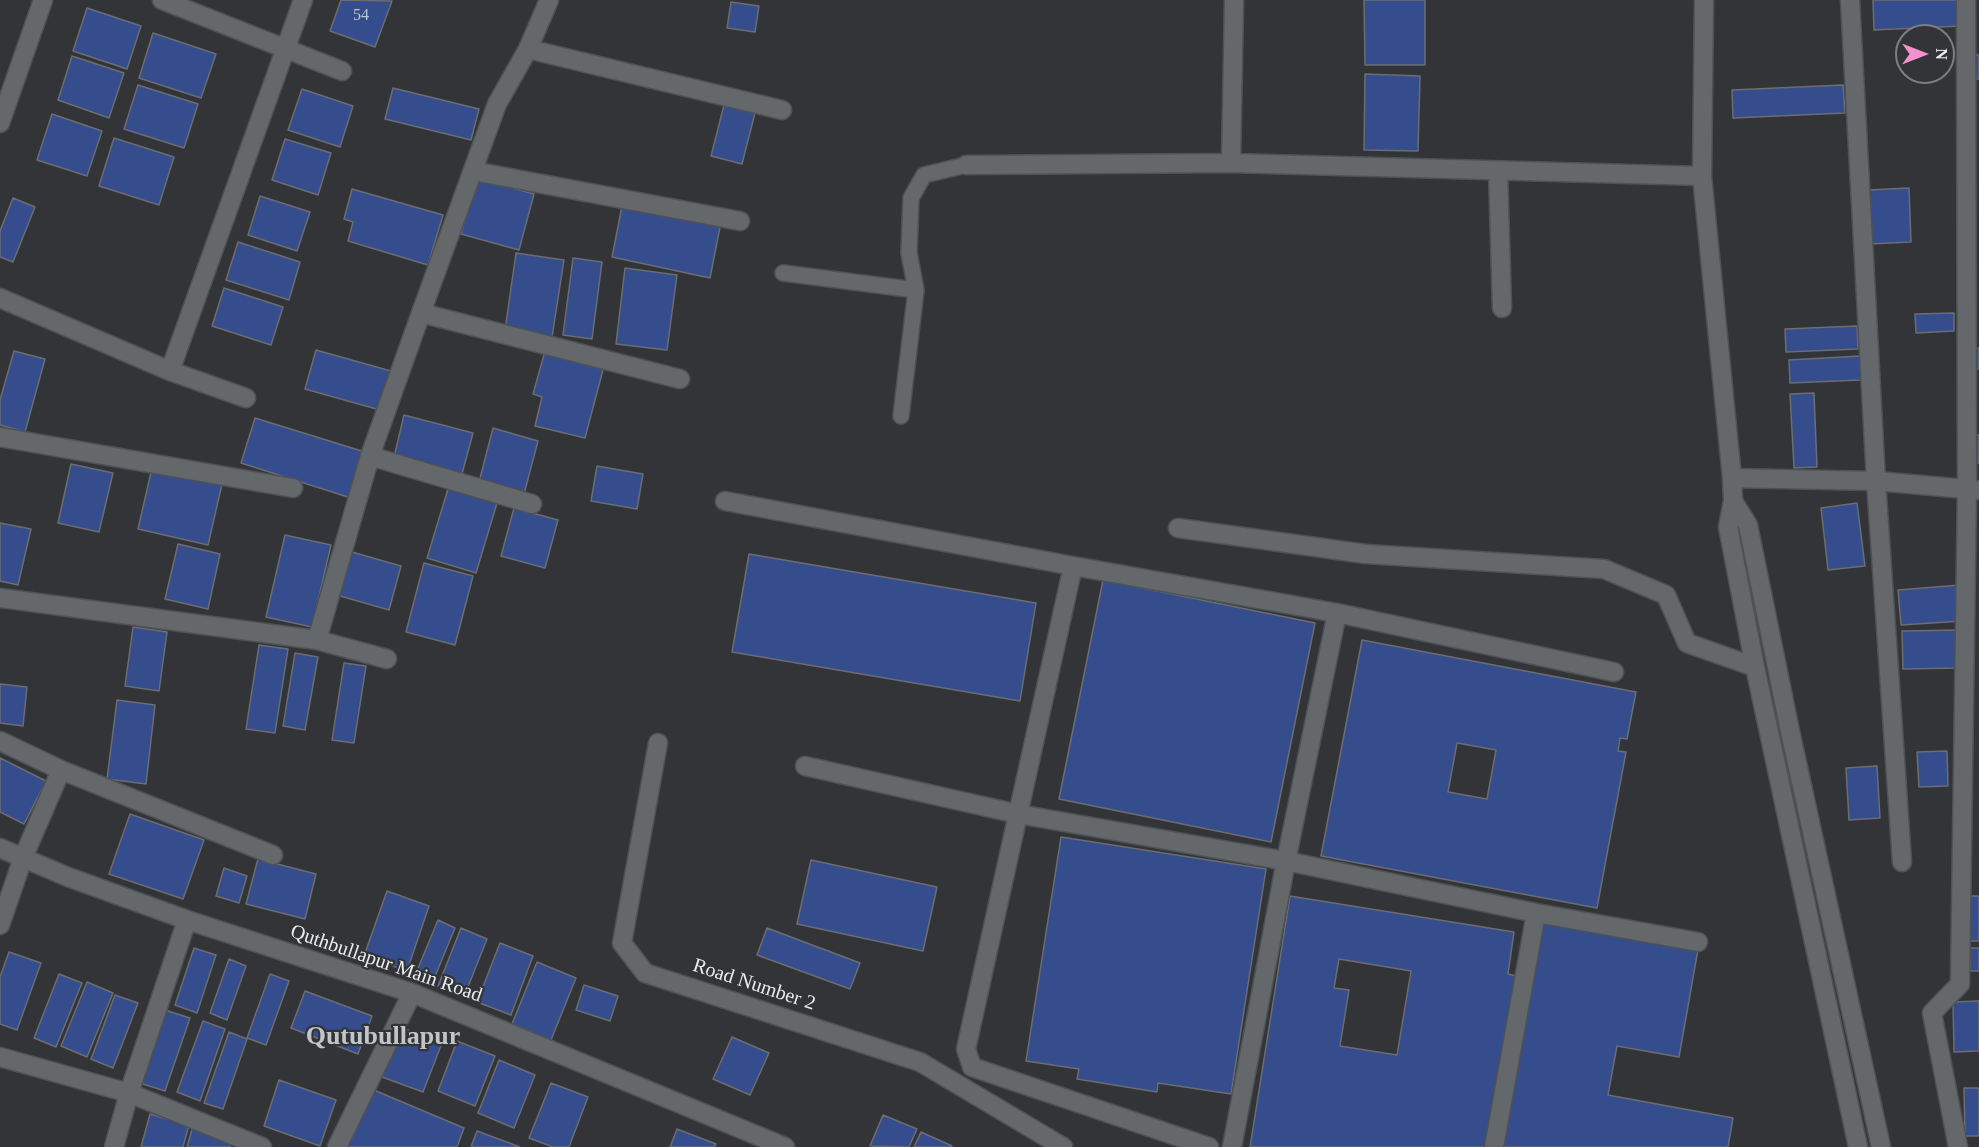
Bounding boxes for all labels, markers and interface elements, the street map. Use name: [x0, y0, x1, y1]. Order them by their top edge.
house number: 54: [353, 6, 369, 26]
north arrow: [1895, 24, 1955, 84]
text: N: [1933, 48, 1950, 60]
street label: Quthbullapur Main Road: [287, 920, 485, 1008]
street label: Road Number 2: [690, 954, 818, 1016]
district label: Qutubullapur: [306, 1021, 460, 1053]

